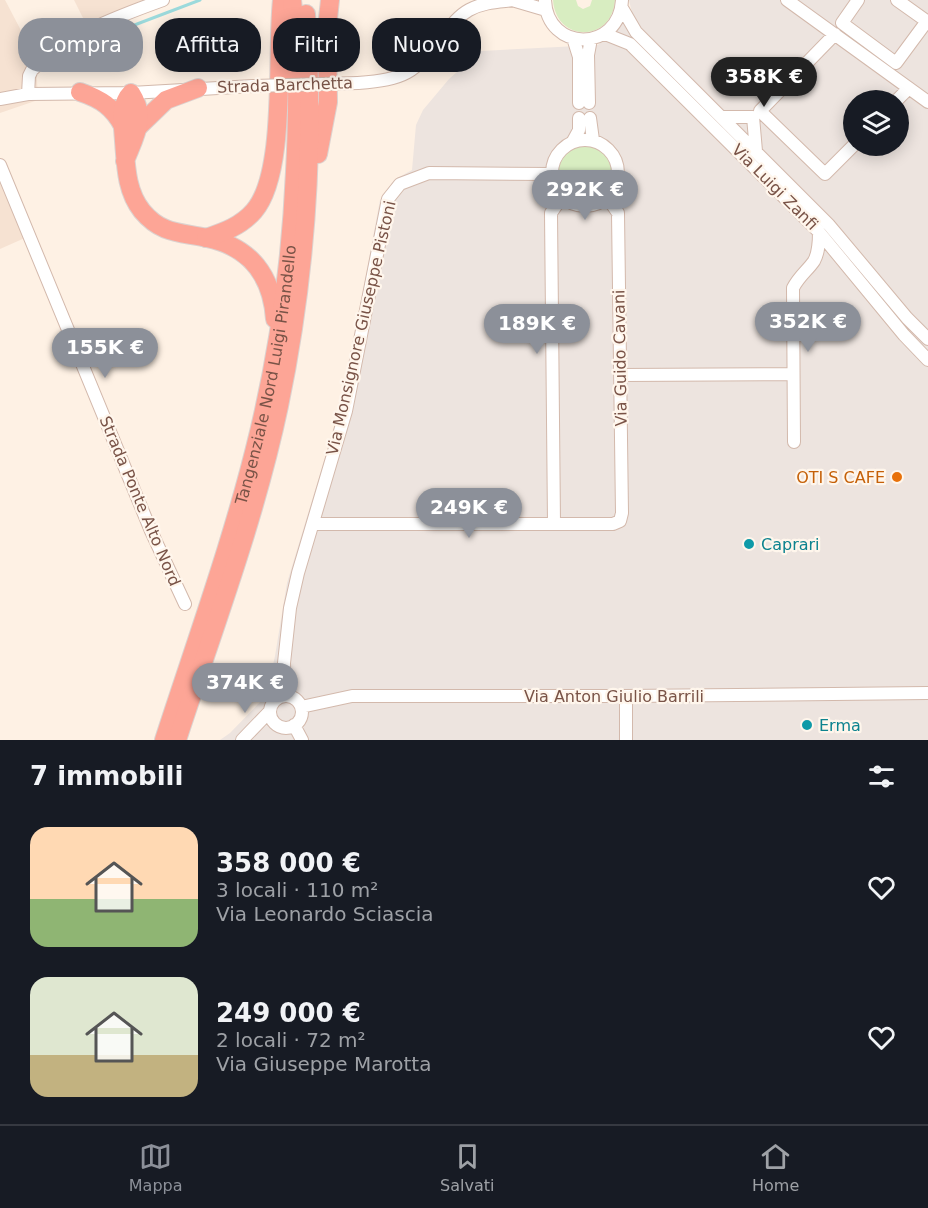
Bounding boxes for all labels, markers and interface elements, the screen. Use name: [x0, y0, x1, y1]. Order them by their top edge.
chip: Compra: [18, 18, 143, 72]
chip: Affitta: [155, 18, 261, 72]
chip: Filtri: [273, 18, 360, 72]
chip: Nuovo: [372, 18, 481, 72]
pin: 358K €: [715, 57, 813, 108]
text: 358K €: [725, 64, 803, 88]
street label: Strada Barchetta: [217, 73, 353, 97]
map controls: [843, 90, 909, 156]
button: layers: [843, 90, 909, 156]
street label: Via Luigi Zanfi: [728, 140, 822, 234]
pin: 292K €: [536, 170, 634, 221]
text: 292K €: [546, 177, 624, 201]
street label: Via Monsignore Giuseppe Pistoni: [322, 199, 400, 457]
street label: Tangenziale Nord Luigi Pirandello: [231, 244, 299, 508]
street label: Via Guido Cavani: [609, 289, 631, 427]
pin: 352K €: [759, 302, 857, 353]
pin: 189K €: [488, 304, 586, 355]
text: 352K €: [769, 309, 847, 333]
text: 189K €: [498, 311, 576, 335]
pin: 155K €: [56, 328, 154, 379]
text: 155K €: [66, 335, 144, 359]
street label: Strada Ponte Alto Nord: [96, 413, 184, 589]
place label: OTI S CAFE: [796, 468, 885, 487]
marker: OTI S CAFE: [890, 470, 904, 484]
pin: 249K €: [420, 488, 518, 539]
text: 249K €: [430, 495, 508, 519]
place label: Caprari: [761, 535, 820, 554]
marker: Caprari: [742, 537, 756, 551]
pin: 374K €: [196, 663, 294, 714]
text: 374K €: [206, 670, 284, 694]
street label: Via Anton Giulio Barrili: [524, 687, 704, 706]
place label: Erma: [819, 716, 861, 735]
marker: Erma: [800, 718, 814, 732]
icon: filters: [865, 760, 898, 793]
text: 7 immobili: [30, 761, 183, 791]
text: 358 000 €: [216, 848, 361, 878]
icon: home: [78, 851, 150, 923]
icon: heart: [865, 871, 898, 904]
text: 3 locali · 110 m²: [216, 878, 378, 902]
text: Via Leonardo Sciascia: [216, 902, 434, 926]
text: 249 000 €: [216, 998, 361, 1028]
icon: home: [78, 1001, 150, 1073]
icon: heart: [865, 1021, 898, 1054]
text: 2 locali · 72 m²: [216, 1028, 366, 1052]
text: Via Giuseppe Marotta: [216, 1052, 431, 1076]
tab: Mappa: [129, 1140, 183, 1195]
tab: Salvati: [440, 1140, 494, 1195]
tab: Home: [752, 1140, 799, 1195]

